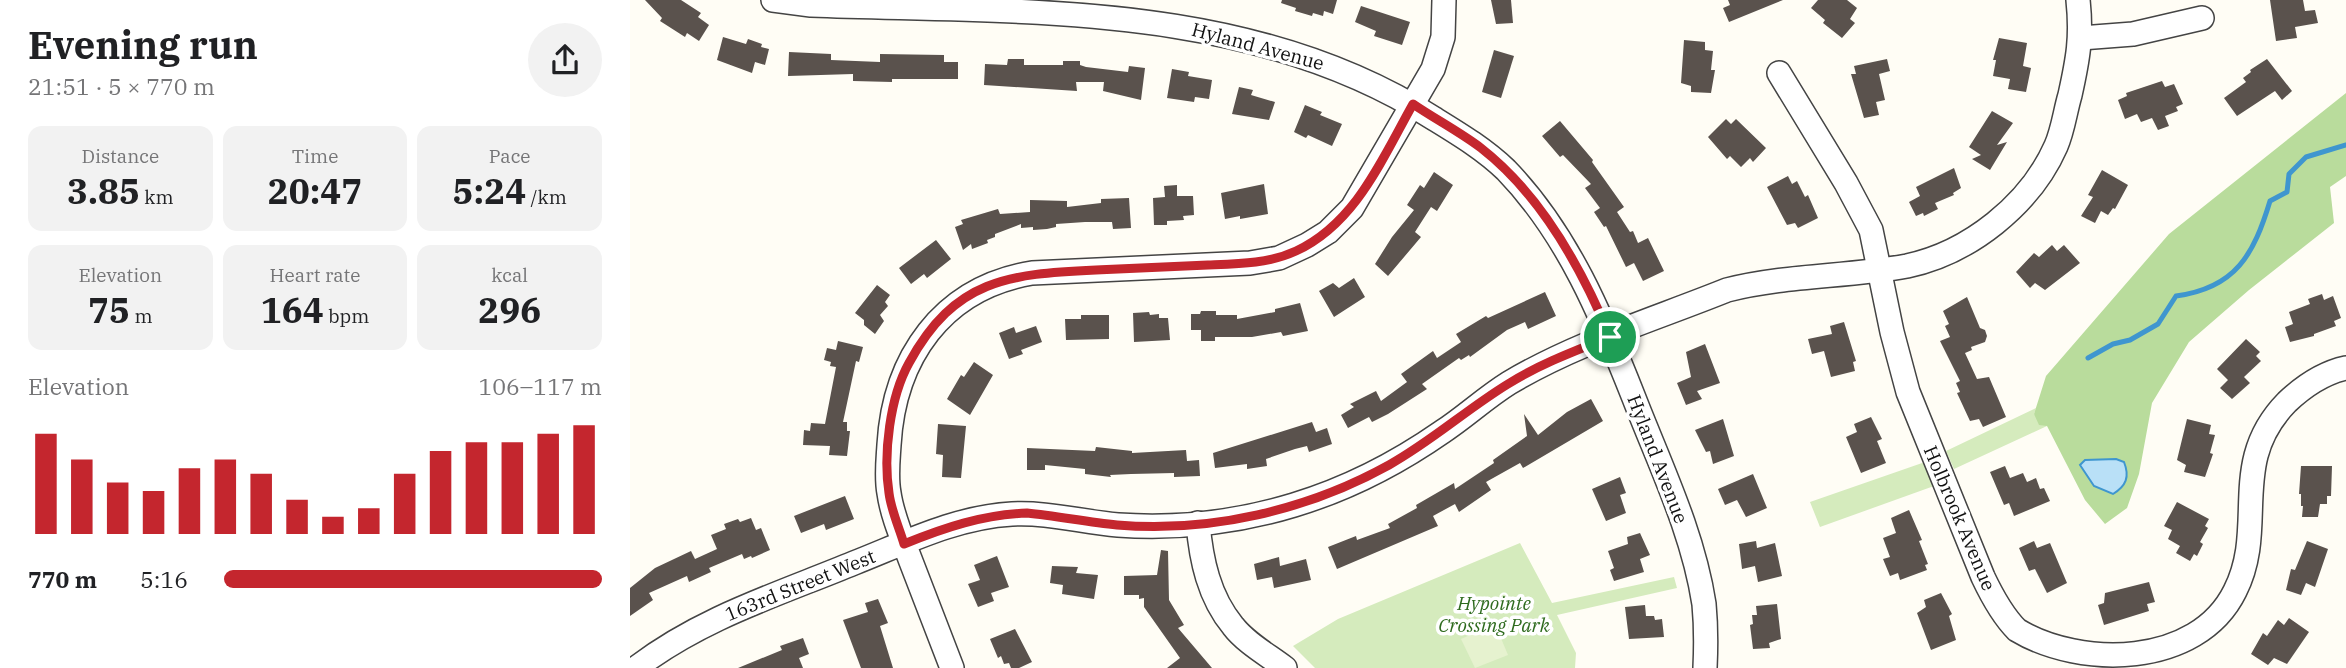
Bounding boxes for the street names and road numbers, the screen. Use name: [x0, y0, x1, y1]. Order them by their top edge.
street label: Hyland Avenue: [1189, 17, 1327, 75]
street label: Hyland Avenue: [1622, 391, 1694, 527]
street label: Holbrook Avenue: [1919, 442, 2001, 594]
street label: 163rd Street West: [721, 544, 879, 626]

